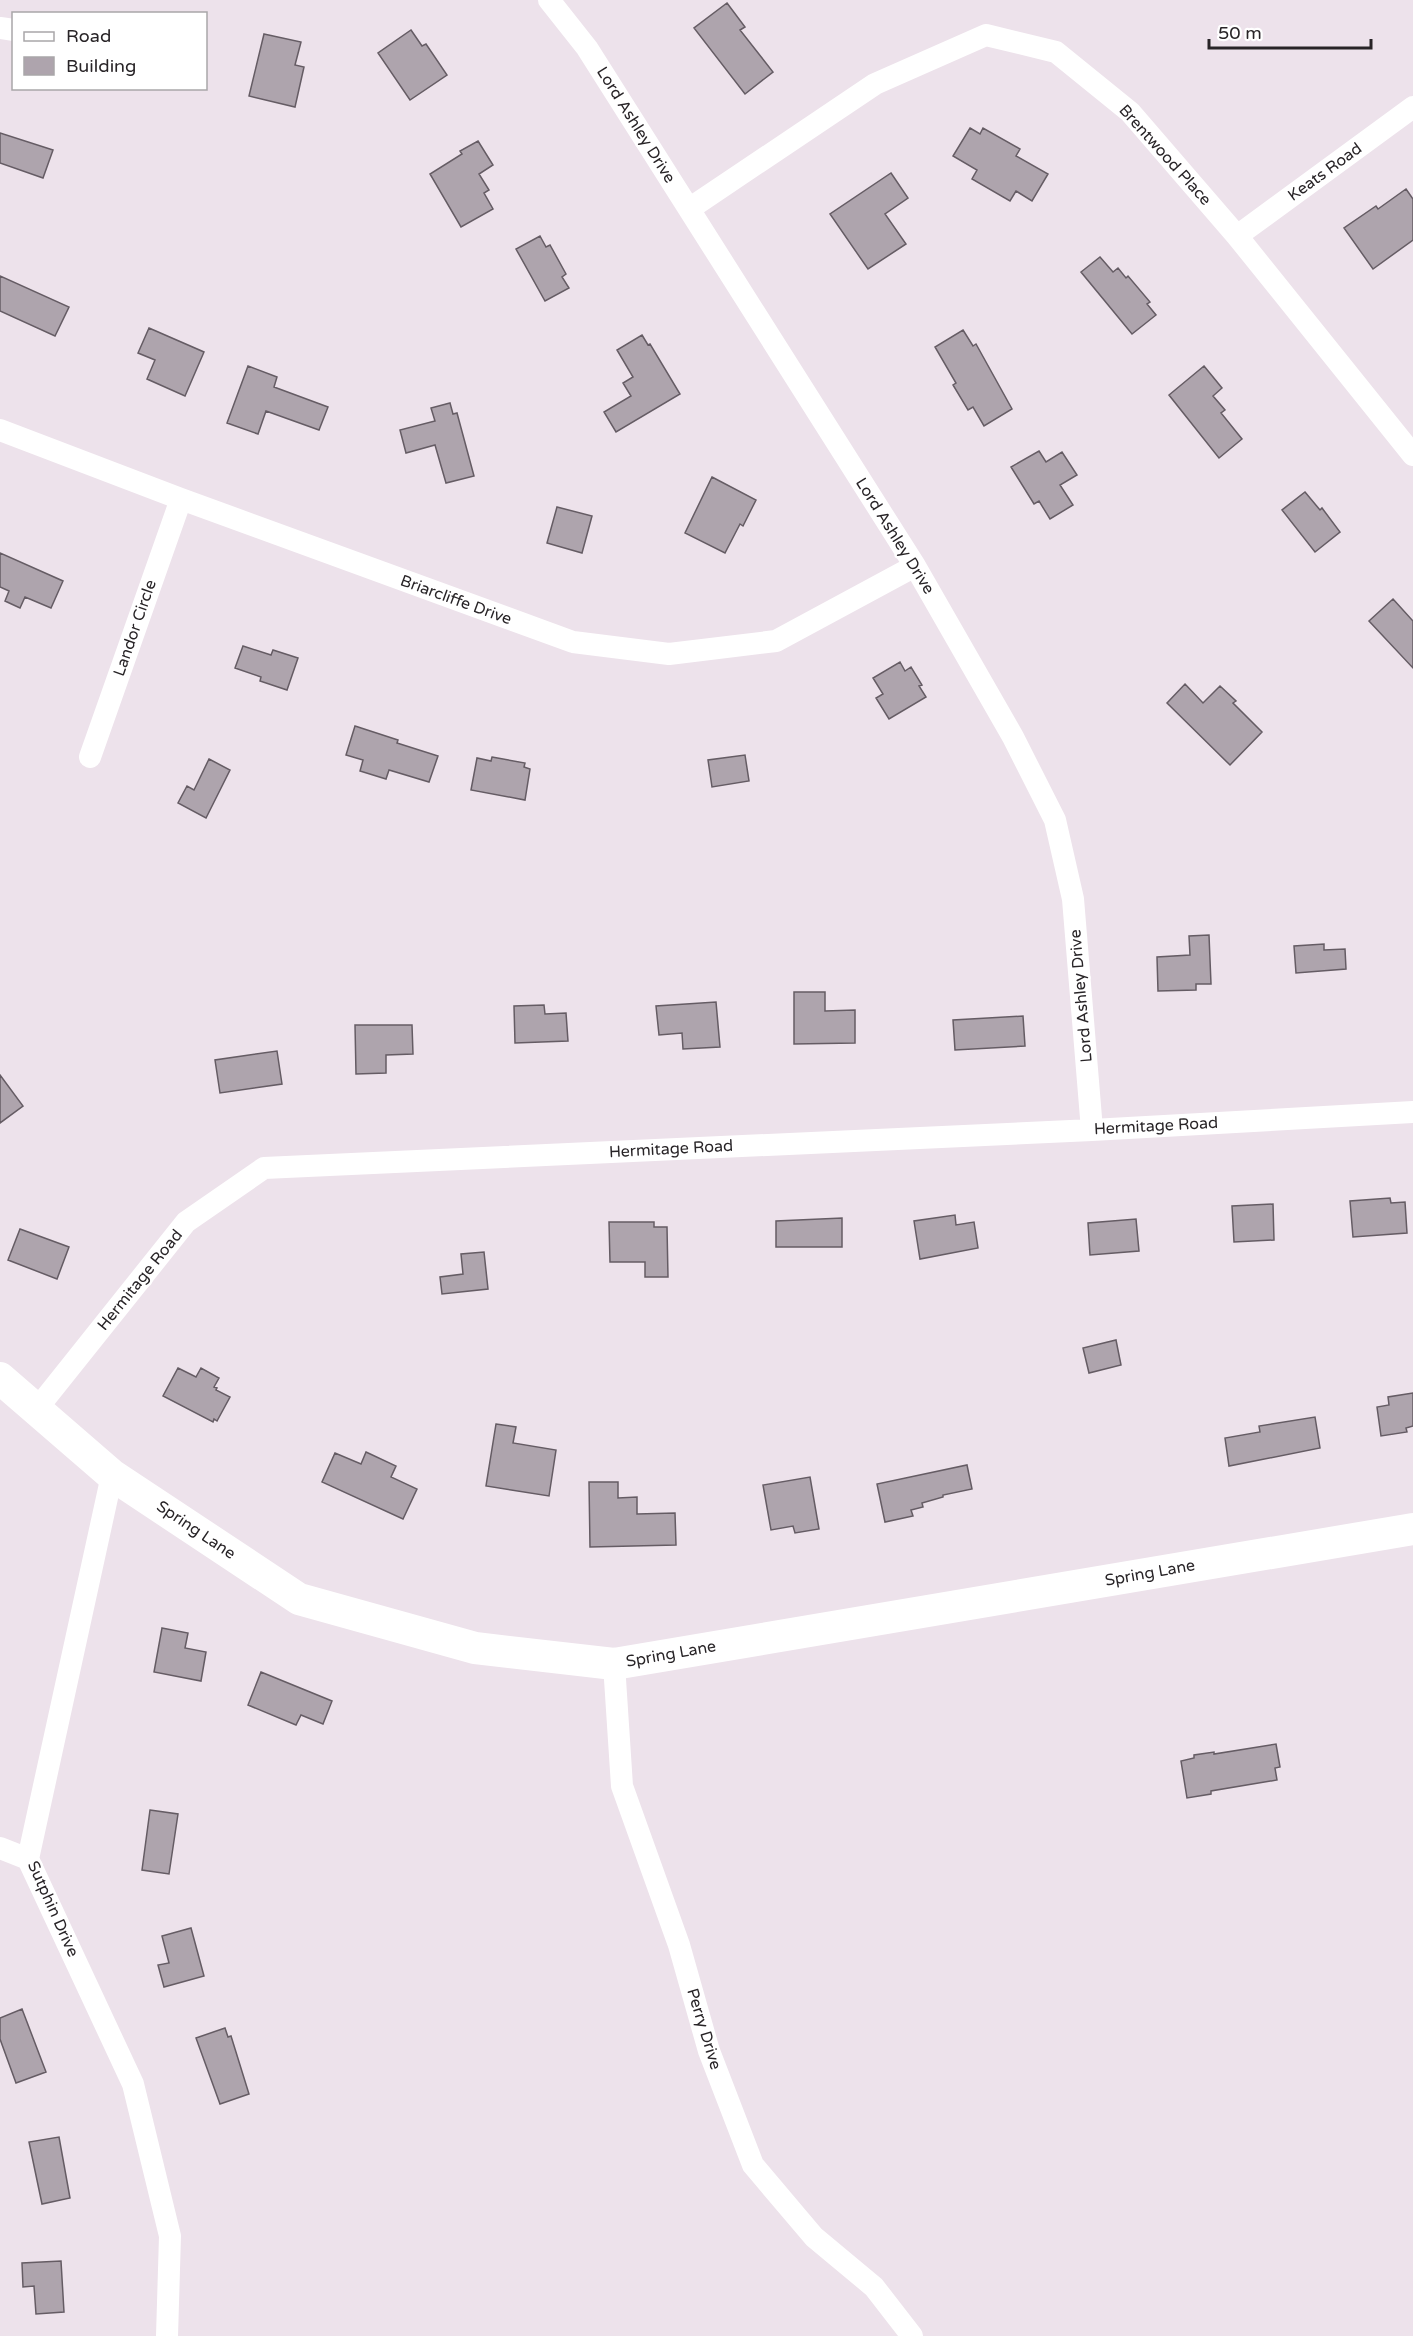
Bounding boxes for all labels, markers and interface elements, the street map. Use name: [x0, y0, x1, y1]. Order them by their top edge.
legend: [12, 12, 207, 90]
scale bar: [1209, 12, 1371, 50]
text: 50 m: [1218, 22, 1262, 44]
text: Road: [66, 25, 111, 47]
text: Building: [66, 55, 136, 77]
street label: Lord Ashley Drive: [592, 63, 680, 187]
street label: Brentwood Place: [1114, 100, 1216, 210]
street label: Keats Road: [1284, 138, 1366, 206]
street label: Lord Ashley Drive: [851, 474, 939, 598]
street label: Briarcliffe Drive: [398, 571, 514, 629]
street label: Landor Circle: [109, 577, 161, 679]
street label: Lord Ashley Drive: [1065, 929, 1097, 1063]
street label: Hermitage Road: [1093, 1113, 1219, 1139]
street label: Hermitage Road: [608, 1136, 734, 1162]
street label: Hermitage Road: [93, 1225, 187, 1335]
street label: Spring Lane: [153, 1496, 239, 1564]
street label: Spring Lane: [1103, 1555, 1197, 1591]
street label: Spring Lane: [624, 1636, 718, 1672]
street label: Sutphin Drive: [23, 1858, 83, 1960]
street label: Perry Drive: [682, 1986, 726, 2072]

